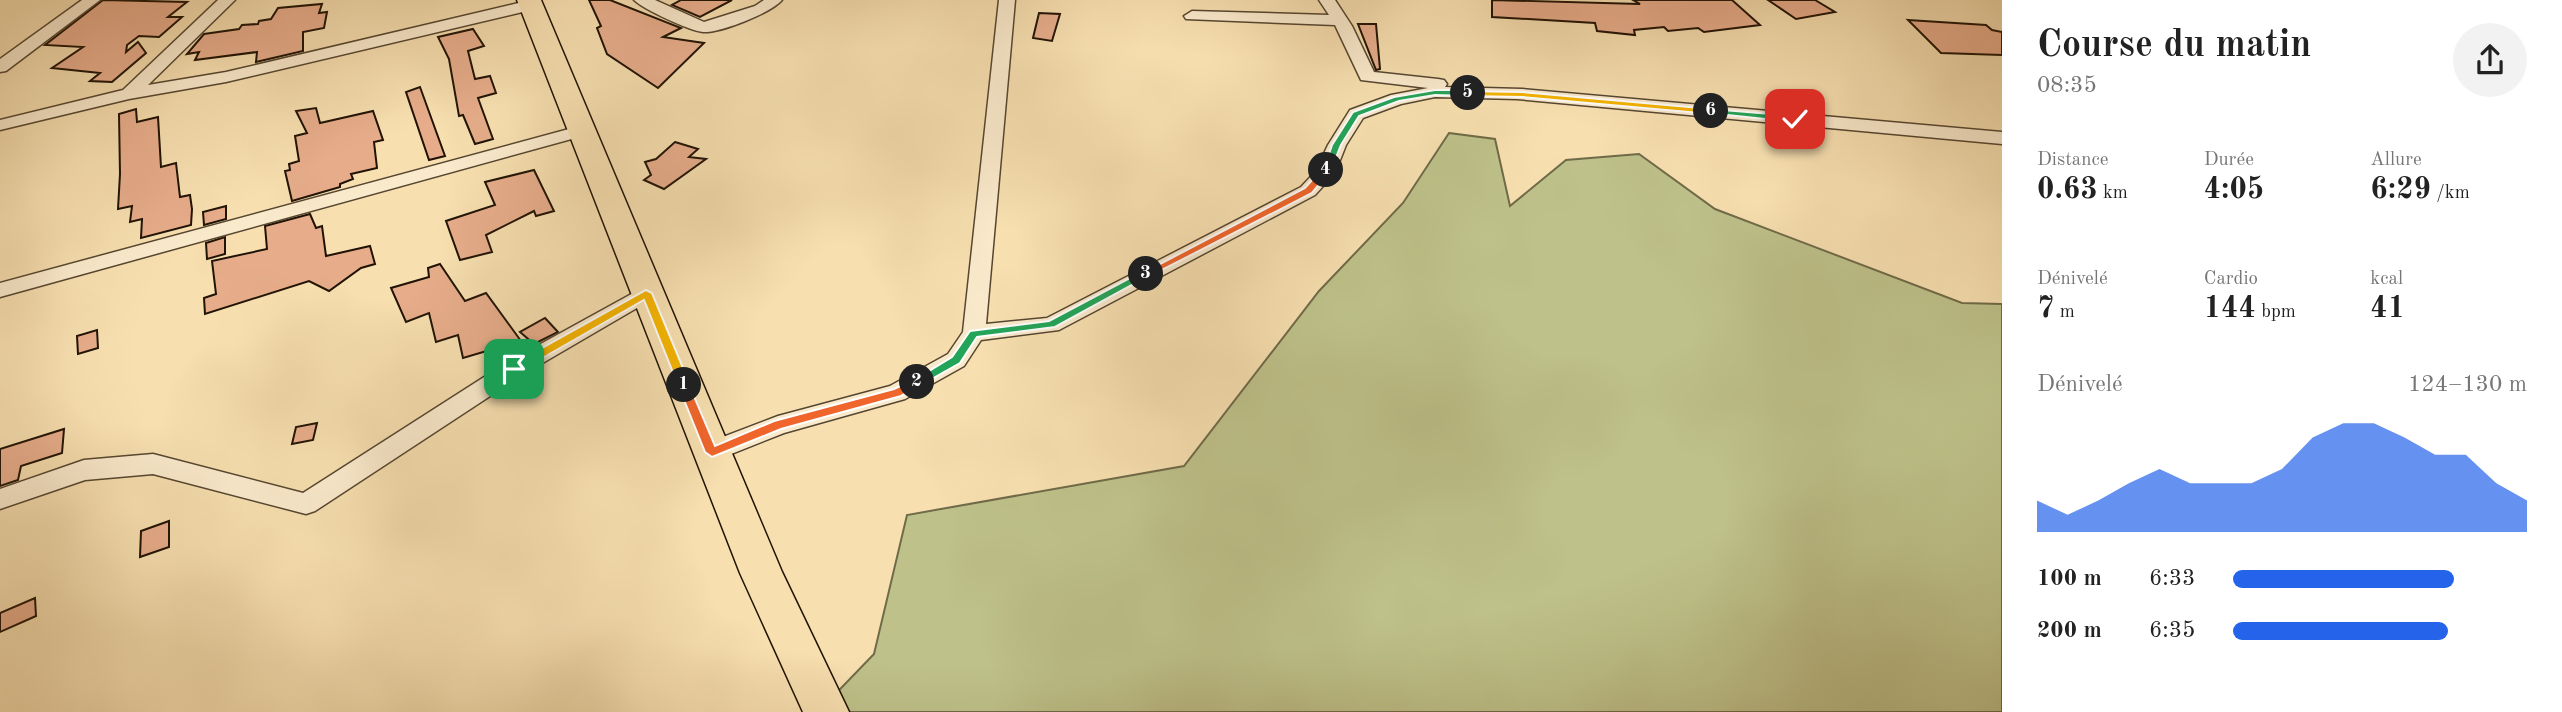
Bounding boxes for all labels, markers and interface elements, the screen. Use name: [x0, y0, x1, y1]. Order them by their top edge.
button: share: [2453, 23, 2527, 97]
text: Course du matin: [2037, 27, 2311, 65]
text: 08:35: [2037, 74, 2097, 97]
pin: 5: [1450, 76, 1486, 110]
text: 5: [1462, 83, 1473, 102]
pin: [1765, 89, 1825, 149]
pin: 6: [1694, 94, 1728, 128]
icon: check: [1776, 100, 1814, 138]
text: 6: [1705, 101, 1716, 120]
text: Distance: [2037, 151, 2109, 170]
text: Durée: [2204, 151, 2254, 170]
text: Allure: [2370, 151, 2422, 170]
pin: 4: [1308, 152, 1344, 188]
text: 4: [1320, 160, 1331, 179]
text: 0.63: [2037, 175, 2098, 205]
text: 4:05: [2204, 175, 2264, 205]
text: 6:29: [2370, 175, 2431, 205]
text: km: [2098, 184, 2128, 203]
text: /km: [2431, 184, 2470, 203]
pin: 3: [1128, 256, 1164, 292]
text: 3: [1140, 264, 1151, 283]
text: Dénivelé: [2037, 270, 2108, 289]
text: Cardio: [2204, 270, 2258, 289]
text: kcal: [2370, 270, 2403, 289]
text: 7: [2037, 294, 2054, 324]
text: 144: [2204, 294, 2256, 324]
text: 41: [2370, 294, 2405, 324]
text: m: [2054, 303, 2075, 322]
text: bpm: [2256, 303, 2296, 322]
pin: [484, 339, 544, 399]
icon: arrive: [495, 350, 533, 388]
pin: 2: [900, 364, 934, 400]
pin: 1: [666, 368, 702, 402]
text: 2: [911, 372, 922, 391]
text: Dénivelé: [2037, 373, 2123, 396]
text: 124–130 m: [2408, 373, 2527, 396]
text: 1: [678, 375, 689, 394]
text: 100 m: [2037, 567, 2102, 590]
text: 6:33: [2149, 567, 2195, 590]
text: 200 m: [2037, 619, 2102, 642]
text: 6:35: [2149, 619, 2195, 642]

